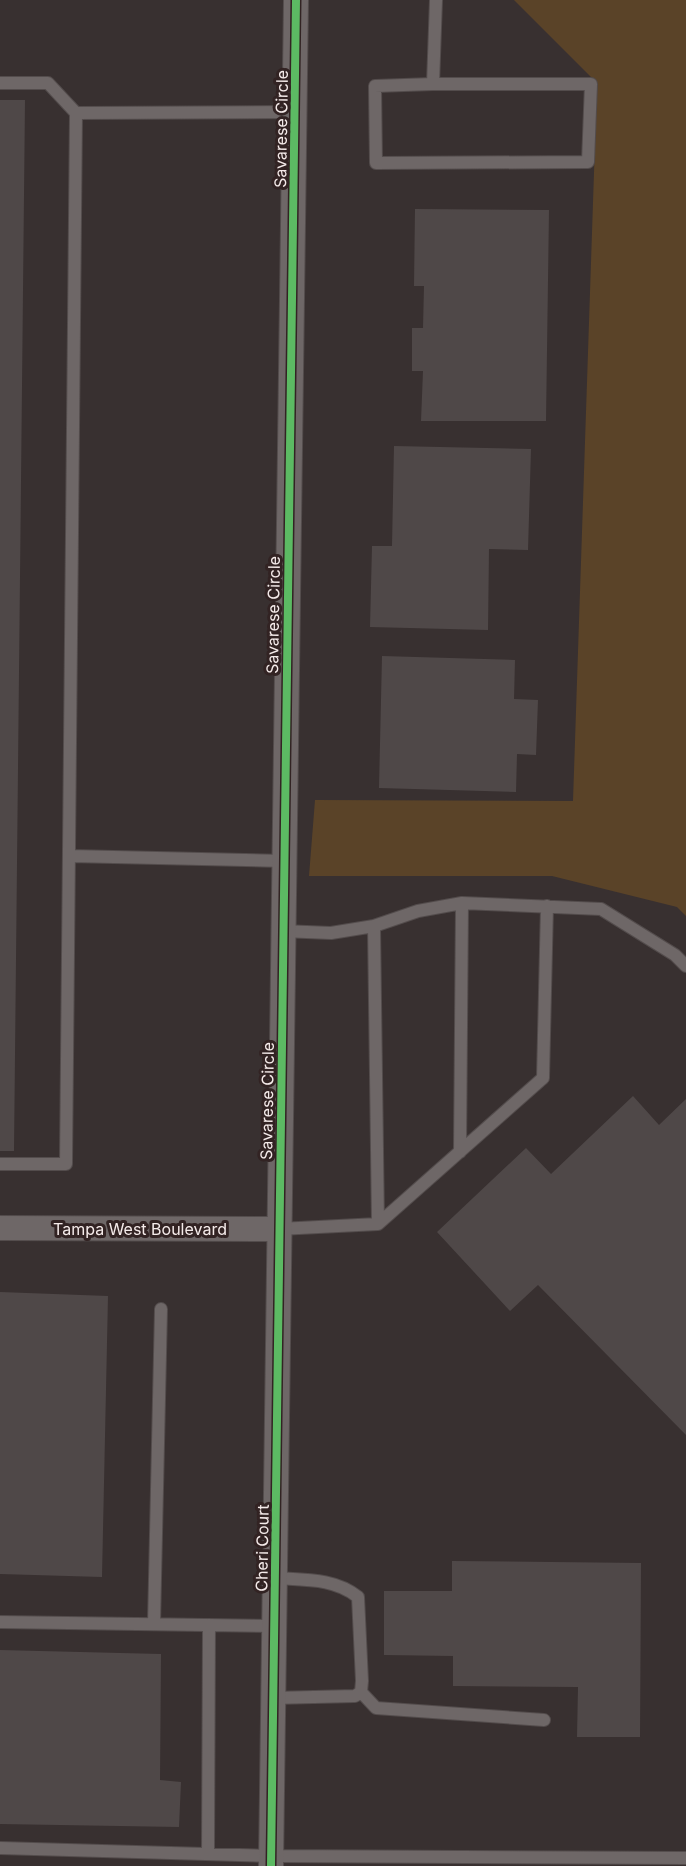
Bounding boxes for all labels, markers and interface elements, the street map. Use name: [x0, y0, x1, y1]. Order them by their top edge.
street label: Savarese Circle: [270, 70, 292, 188]
street label: Savarese Circle: [262, 556, 284, 674]
street label: Savarese Circle: [256, 1042, 278, 1160]
street label: Tampa West Boulevard: [53, 1219, 227, 1239]
street label: Cheri Court: [251, 1504, 273, 1592]

